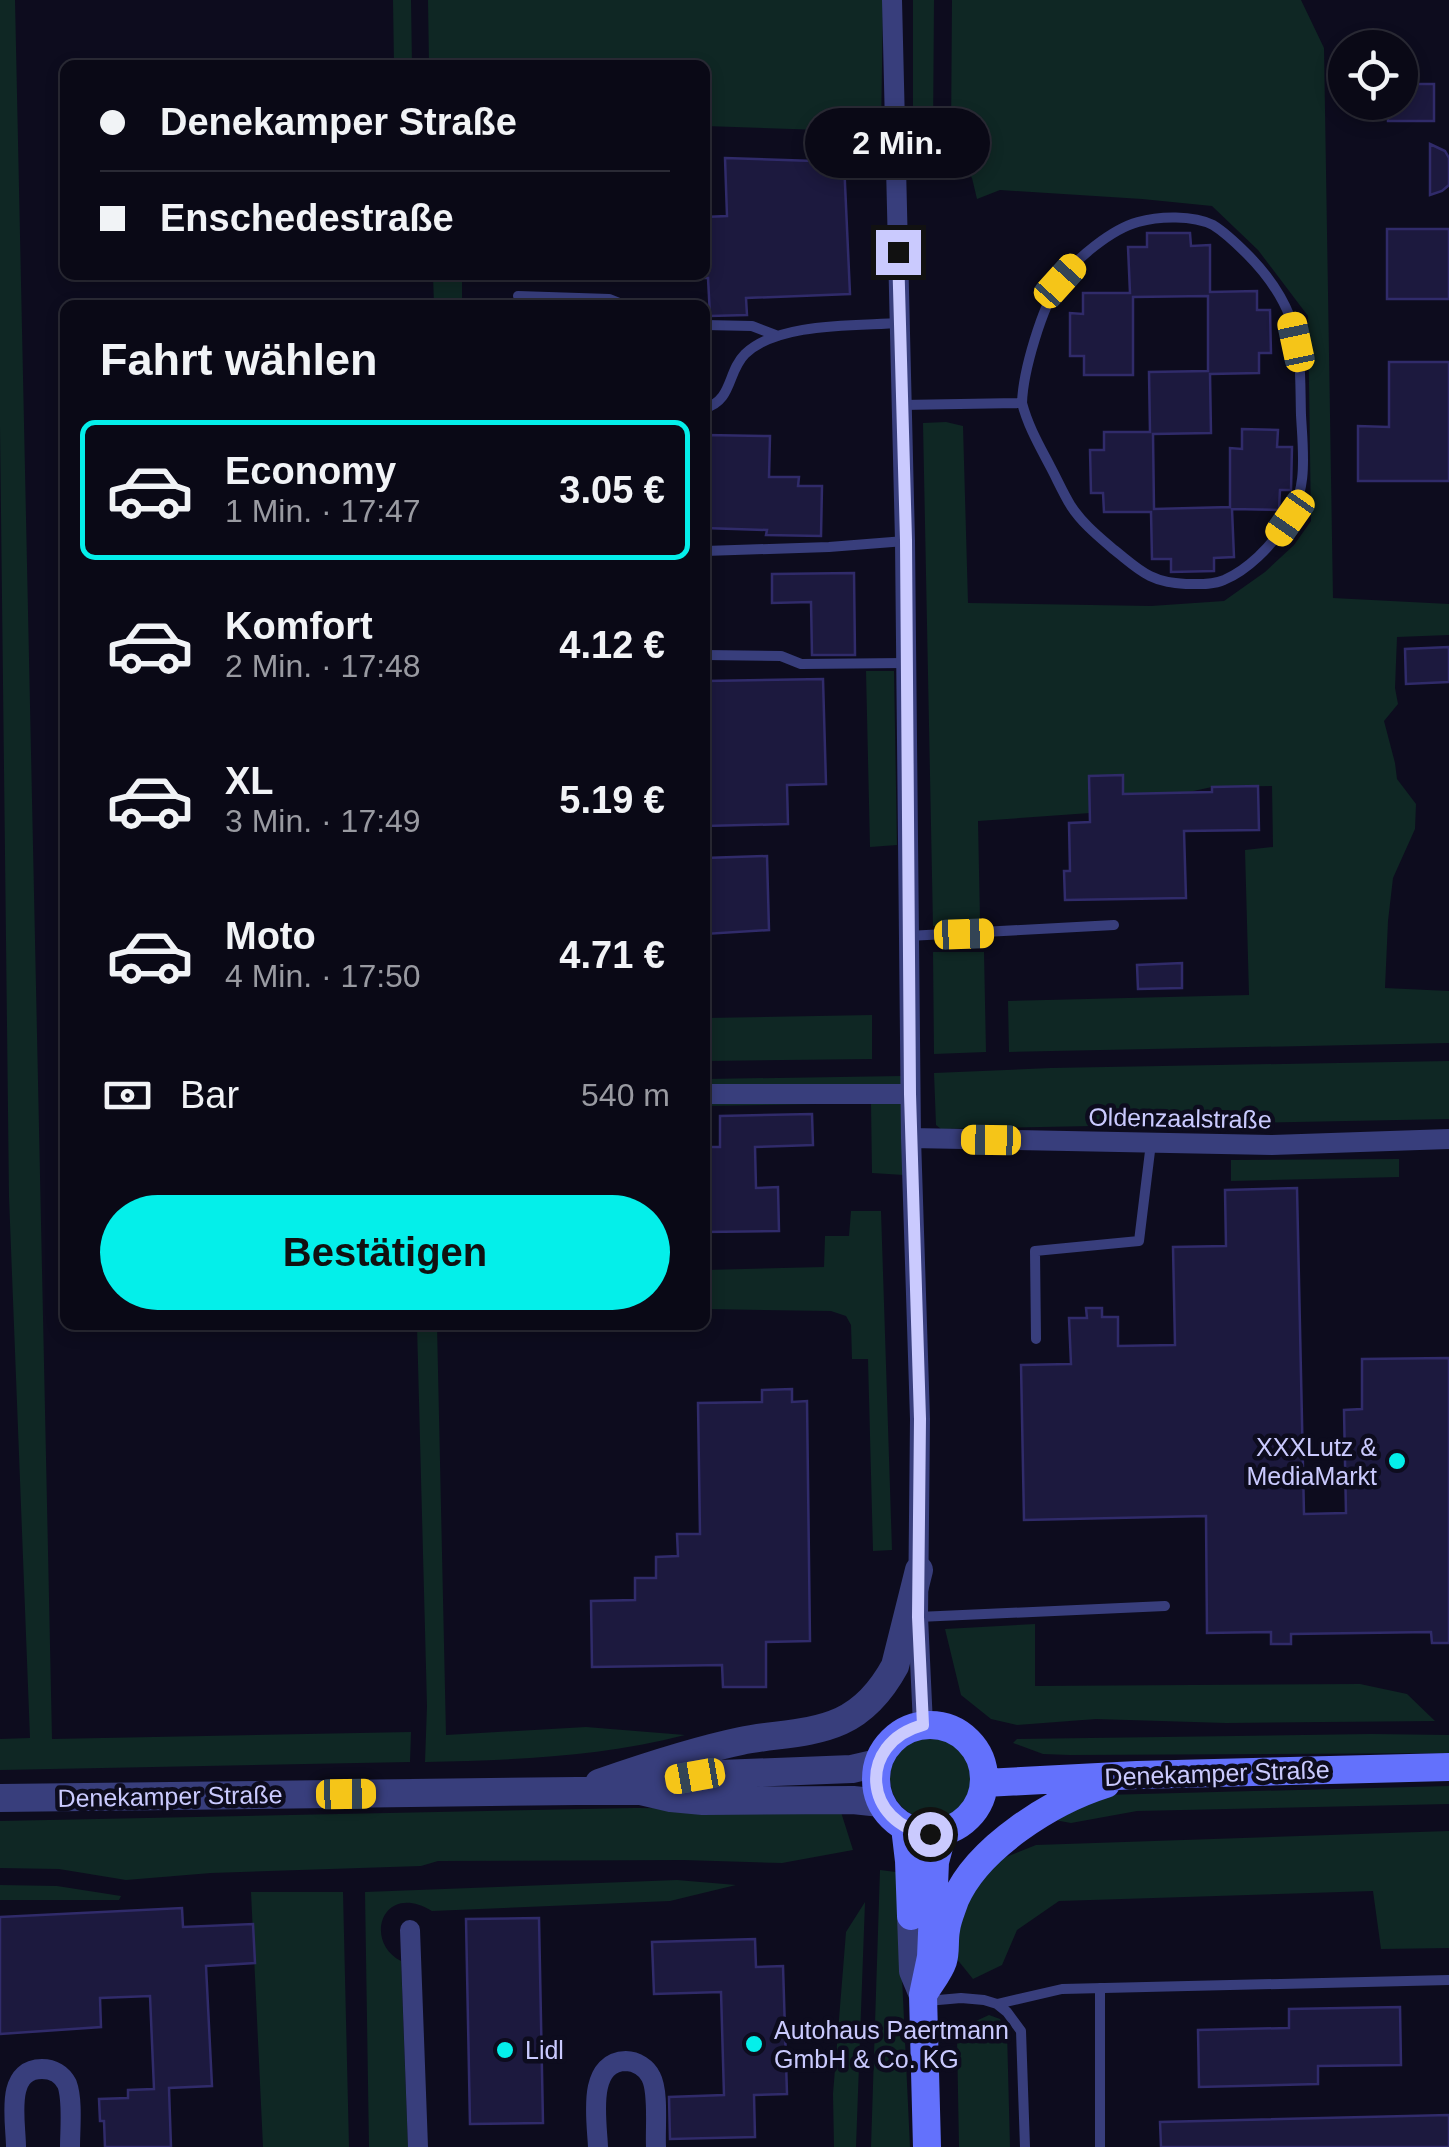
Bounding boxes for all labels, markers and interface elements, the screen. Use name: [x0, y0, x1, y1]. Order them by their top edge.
map controls: [1328, 30, 1418, 120]
button: locate: [1328, 30, 1418, 120]
text: Denekamper Straße: [160, 101, 517, 143]
callout: 2 Min.: [806, 107, 990, 177]
text: 2 Min.: [852, 125, 943, 161]
text: Enschedestraße: [160, 197, 454, 239]
route end: [876, 230, 921, 275]
car: [1029, 249, 1091, 313]
car: [1275, 310, 1317, 374]
text: Fahrt wählen: [100, 334, 378, 385]
icon: car: [105, 445, 195, 535]
text: Economy: [225, 450, 396, 492]
text: 3.05 €: [559, 469, 665, 511]
car: [1261, 485, 1319, 551]
text: 1 Min. · 17:47: [225, 493, 421, 529]
icon: car: [105, 600, 195, 690]
text: Komfort: [225, 605, 373, 647]
text: 4.12 €: [559, 624, 665, 666]
text: 2 Min. · 17:48: [225, 648, 421, 684]
icon: car: [105, 755, 195, 845]
text: XL: [225, 760, 274, 802]
text: 5.19 €: [559, 779, 665, 821]
text: 3 Min. · 17:49: [225, 803, 421, 839]
icon: car: [105, 910, 195, 1000]
text: Moto: [225, 915, 316, 957]
car: [933, 918, 995, 950]
text: 4.71 €: [559, 934, 665, 976]
text: 4 Min. · 17:50: [225, 958, 421, 994]
icon: cash: [100, 1068, 155, 1123]
text: Bar: [180, 1074, 239, 1116]
text: 540 m: [581, 1077, 670, 1113]
street label: Oldenzaalstraße: [1088, 1102, 1272, 1134]
car: [961, 1124, 1021, 1156]
button: Bestätigen: [100, 1195, 670, 1310]
place label: XXXLutz & MediaMarkt: [1246, 1433, 1377, 1490]
marker: XXXLutz & MediaMarkt: [1386, 1450, 1408, 1472]
street label: Denekamper Straße: [1104, 1755, 1330, 1791]
car: [663, 1756, 727, 1796]
car: [316, 1778, 376, 1810]
street label: Denekamper Straße: [57, 1780, 283, 1812]
route start: [908, 1812, 953, 1857]
place label: Autohaus Paertmann GmbH & Co. KG: [774, 2016, 1009, 2073]
marker: Autohaus Paertmann GmbH & Co. KG: [743, 2033, 765, 2055]
place label: Lidl: [525, 2036, 564, 2064]
marker: Lidl: [494, 2039, 516, 2061]

